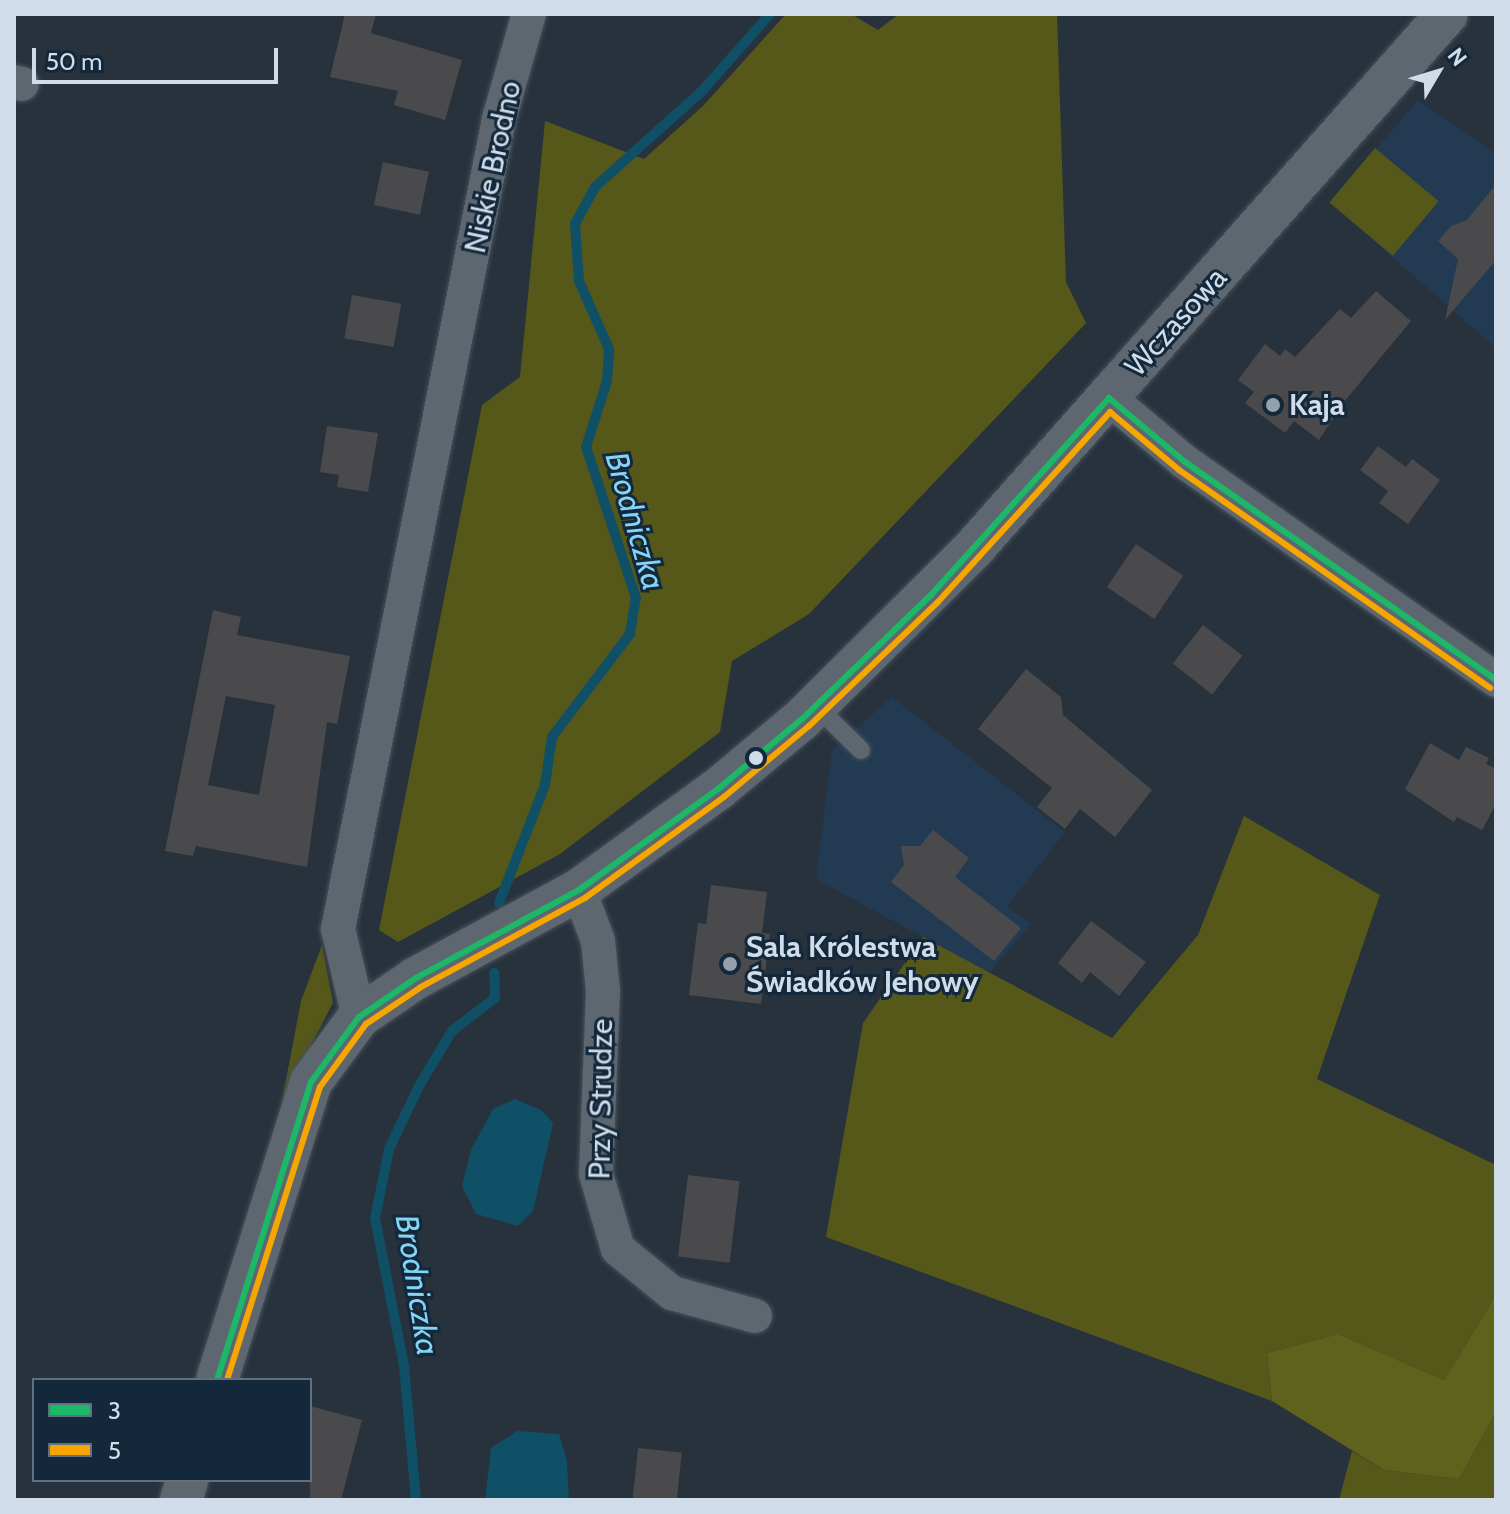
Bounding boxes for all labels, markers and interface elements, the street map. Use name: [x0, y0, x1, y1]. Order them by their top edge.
scale bar: [36, 32, 282, 82]
north arrow: [1398, 32, 1478, 112]
text: N: [1442, 42, 1473, 71]
text: 50 m: [46, 47, 102, 76]
street label: Niskie Brodno: [457, 78, 529, 256]
street label: Wczasowa: [1118, 260, 1234, 384]
place label: Kaja: [1289, 387, 1345, 423]
marker: Kaja: [1264, 396, 1282, 414]
water label: Brodniczka: [597, 447, 673, 595]
unlabelled marker: [748, 750, 764, 766]
place label: Sala Królestwa Świadków Jehowy: [746, 929, 979, 1000]
marker: Sala Królestwa Świadków Jehowy: [721, 955, 739, 973]
street label: Przy Strudze: [582, 1018, 620, 1180]
water label: Brodniczka: [387, 1212, 447, 1358]
legend: [32, 1378, 312, 1482]
text: 3: [108, 1396, 121, 1425]
text: 5: [108, 1436, 121, 1465]

